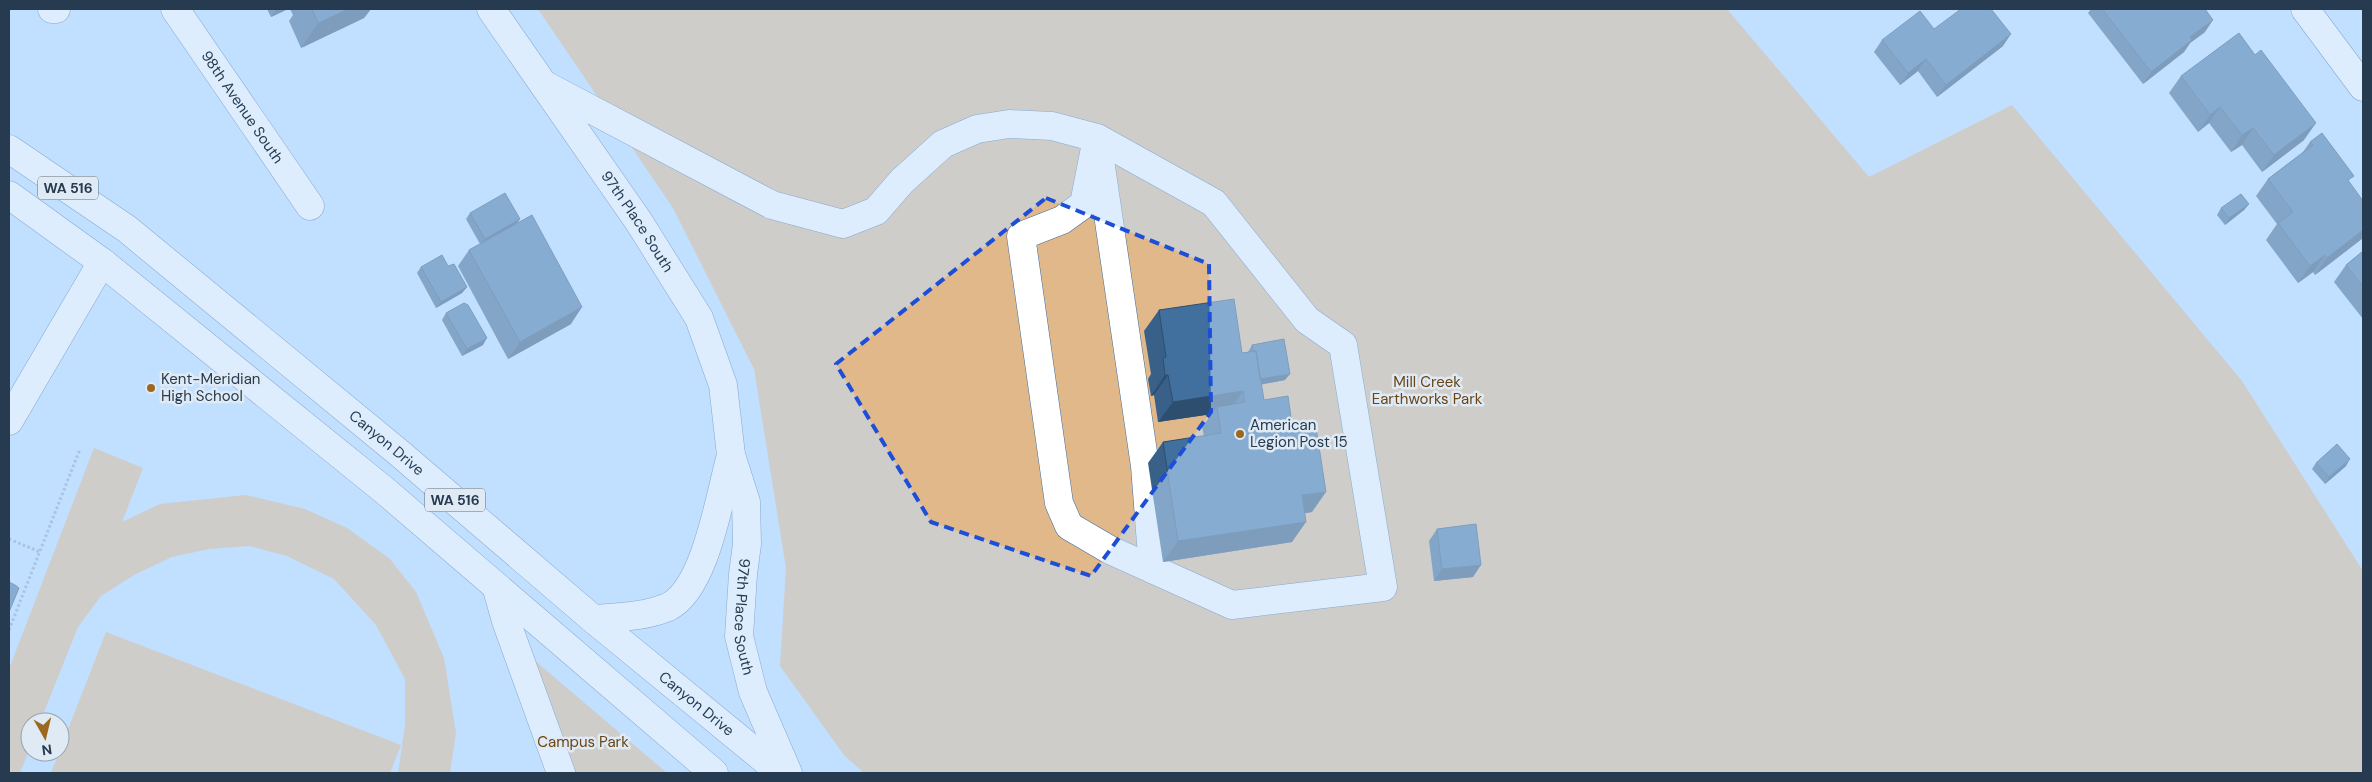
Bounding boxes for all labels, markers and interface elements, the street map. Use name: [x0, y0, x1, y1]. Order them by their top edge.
street label: 98th Avenue South: [197, 47, 288, 168]
street label: 97th Place South: [596, 167, 678, 276]
road number: WA 516: [38, 177, 98, 200]
place label: Kent-Meridian High School: [161, 369, 260, 406]
park label: Mill Creek Earthworks Park: [1372, 372, 1483, 409]
marker: Kent-Meridian High School: [145, 382, 157, 394]
street label: Canyon Drive: [345, 406, 428, 480]
place label: American Legion Post 15: [1250, 415, 1348, 452]
marker: American Legion Post 15: [1234, 428, 1246, 440]
road number: WA 516: [425, 488, 485, 512]
street label: 97th Place South: [729, 557, 758, 677]
street label: Canyon Drive: [655, 667, 738, 741]
north arrow: [20, 712, 70, 762]
park label: Campus Park: [537, 732, 629, 752]
text: N: [40, 740, 53, 759]

